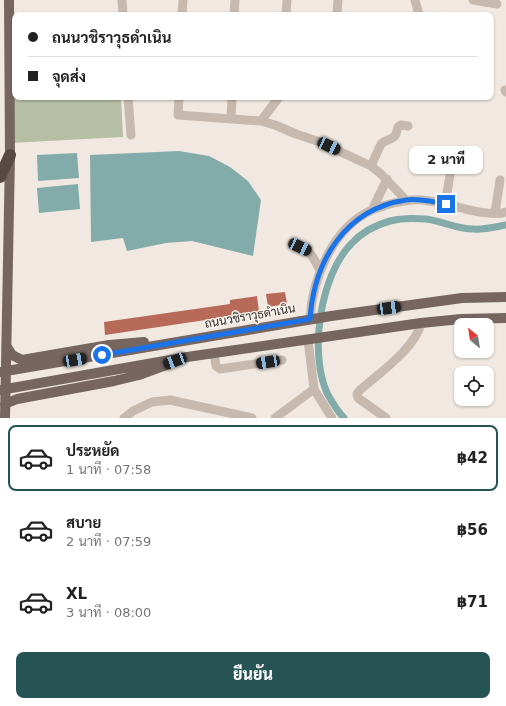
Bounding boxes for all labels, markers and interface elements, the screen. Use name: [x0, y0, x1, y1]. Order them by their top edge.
text: ถนนวชิราวุธดำเนิน: [52, 29, 171, 47]
text: จุดส่ง: [52, 68, 86, 86]
car: [316, 135, 342, 157]
callout: 2 นาที: [409, 146, 483, 174]
text: 2 นาที: [427, 152, 465, 167]
route end: [437, 195, 455, 213]
car: [287, 236, 313, 258]
car: [376, 300, 402, 316]
street label: ถนนวชิราวุธดำเนิน: [204, 301, 297, 333]
north arrow: [454, 318, 494, 358]
map controls: [454, 318, 494, 406]
route start: [93, 346, 111, 364]
car: [162, 351, 188, 371]
car: [62, 352, 88, 368]
car: [255, 354, 281, 370]
button: locate: [454, 366, 494, 406]
icon: car: [18, 440, 54, 476]
text: ประหยัด: [66, 442, 119, 460]
text: ฿42: [457, 449, 488, 467]
text: 1 นาที · 07:58: [66, 462, 151, 477]
icon: car: [18, 512, 54, 548]
text: สบาย: [66, 514, 101, 532]
text: ฿56: [457, 521, 488, 539]
text: 2 นาที · 07:59: [66, 534, 151, 549]
icon: car: [18, 584, 54, 620]
text: XL: [66, 585, 87, 603]
text: ฿71: [457, 593, 488, 611]
text: 3 นาที · 08:00: [66, 605, 151, 620]
button: ยืนยัน: [16, 652, 490, 698]

